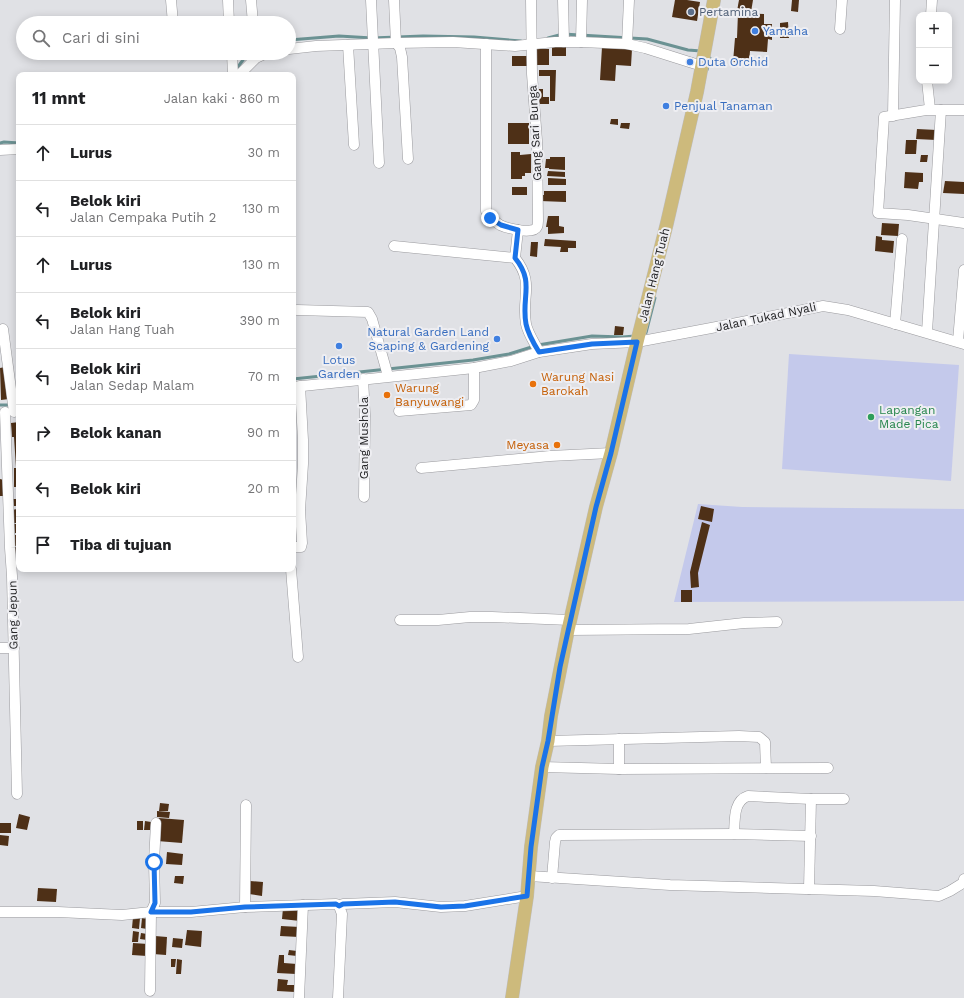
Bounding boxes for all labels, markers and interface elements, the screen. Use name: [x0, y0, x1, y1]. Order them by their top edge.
place label: Pertamina: [699, 5, 759, 19]
marker: Pertamina: [686, 7, 696, 17]
map controls: [916, 12, 952, 84]
button: +: [916, 12, 952, 48]
search box: [16, 16, 296, 60]
place label: Yamaha: [763, 24, 808, 38]
marker: Yamaha: [750, 26, 760, 36]
icon: search: [30, 27, 52, 49]
text: Cari di sini: [62, 29, 140, 47]
button: −: [916, 48, 952, 84]
place label: Duta Orchid: [698, 55, 768, 69]
marker: Duta Orchid: [685, 57, 695, 67]
street label: Gang Sari Bunga: [525, 85, 544, 181]
text: 11 mnt: [32, 88, 85, 108]
text: Jalan kaki · 860 m: [164, 91, 280, 106]
place label: Penjual Tanaman: [674, 99, 773, 113]
marker: Penjual Tanaman: [661, 101, 671, 111]
icon: ahead: [32, 142, 54, 164]
text: Lurus: [70, 144, 112, 162]
text: 30 m: [248, 145, 280, 160]
text: Belok kiri: [70, 192, 141, 210]
icon: left: [32, 198, 54, 220]
text: 130 m: [242, 201, 280, 216]
route end: [481, 209, 499, 227]
text: Jalan Cempaka Putih 2: [70, 210, 216, 225]
street label: Jalan Hang Tuah: [636, 226, 672, 324]
icon: ahead: [32, 254, 54, 276]
text: Lurus: [70, 256, 112, 274]
text: 130 m: [242, 257, 280, 272]
street label: Jalan Tukad Nyali: [714, 299, 818, 335]
text: Belok kiri: [70, 304, 141, 322]
icon: left: [32, 310, 54, 332]
text: 390 m: [239, 313, 280, 328]
text: Jalan Hang Tuah: [70, 322, 175, 337]
place label: Natural Garden Land Scaping & Gardening: [367, 325, 490, 353]
marker: Natural Garden Land Scaping & Gardening: [492, 334, 502, 344]
marker: Lotus Garden: [334, 341, 344, 351]
place label: Lotus Garden: [318, 353, 360, 381]
text: Belok kiri: [70, 360, 141, 378]
icon: left: [32, 366, 54, 388]
text: 70 m: [248, 369, 280, 384]
place label: Warung Nasi Barokah: [541, 370, 614, 398]
text: Jalan Sedap Malam: [70, 378, 194, 393]
marker: Warung Nasi Barokah: [528, 379, 538, 389]
place label: Warung Banyuwangi: [395, 381, 464, 409]
marker: Warung Banyuwangi: [382, 390, 392, 400]
street label: Gang Mushola: [357, 397, 371, 479]
place label: Lapangan Made Pica: [879, 403, 939, 431]
marker: Lapangan Made Pica: [866, 412, 876, 422]
icon: right: [32, 422, 54, 444]
text: Belok kanan: [70, 424, 161, 442]
text: 90 m: [247, 425, 280, 440]
place label: Meyasa: [506, 438, 549, 452]
marker: Meyasa: [552, 440, 562, 450]
icon: left: [32, 478, 54, 500]
text: Belok kiri: [70, 480, 141, 498]
text: 20 m: [248, 481, 280, 496]
icon: arrive: [32, 534, 54, 556]
text: Tiba di tujuan: [70, 536, 172, 554]
street label: Gang Jepun: [5, 580, 21, 650]
route start: [145, 853, 163, 871]

